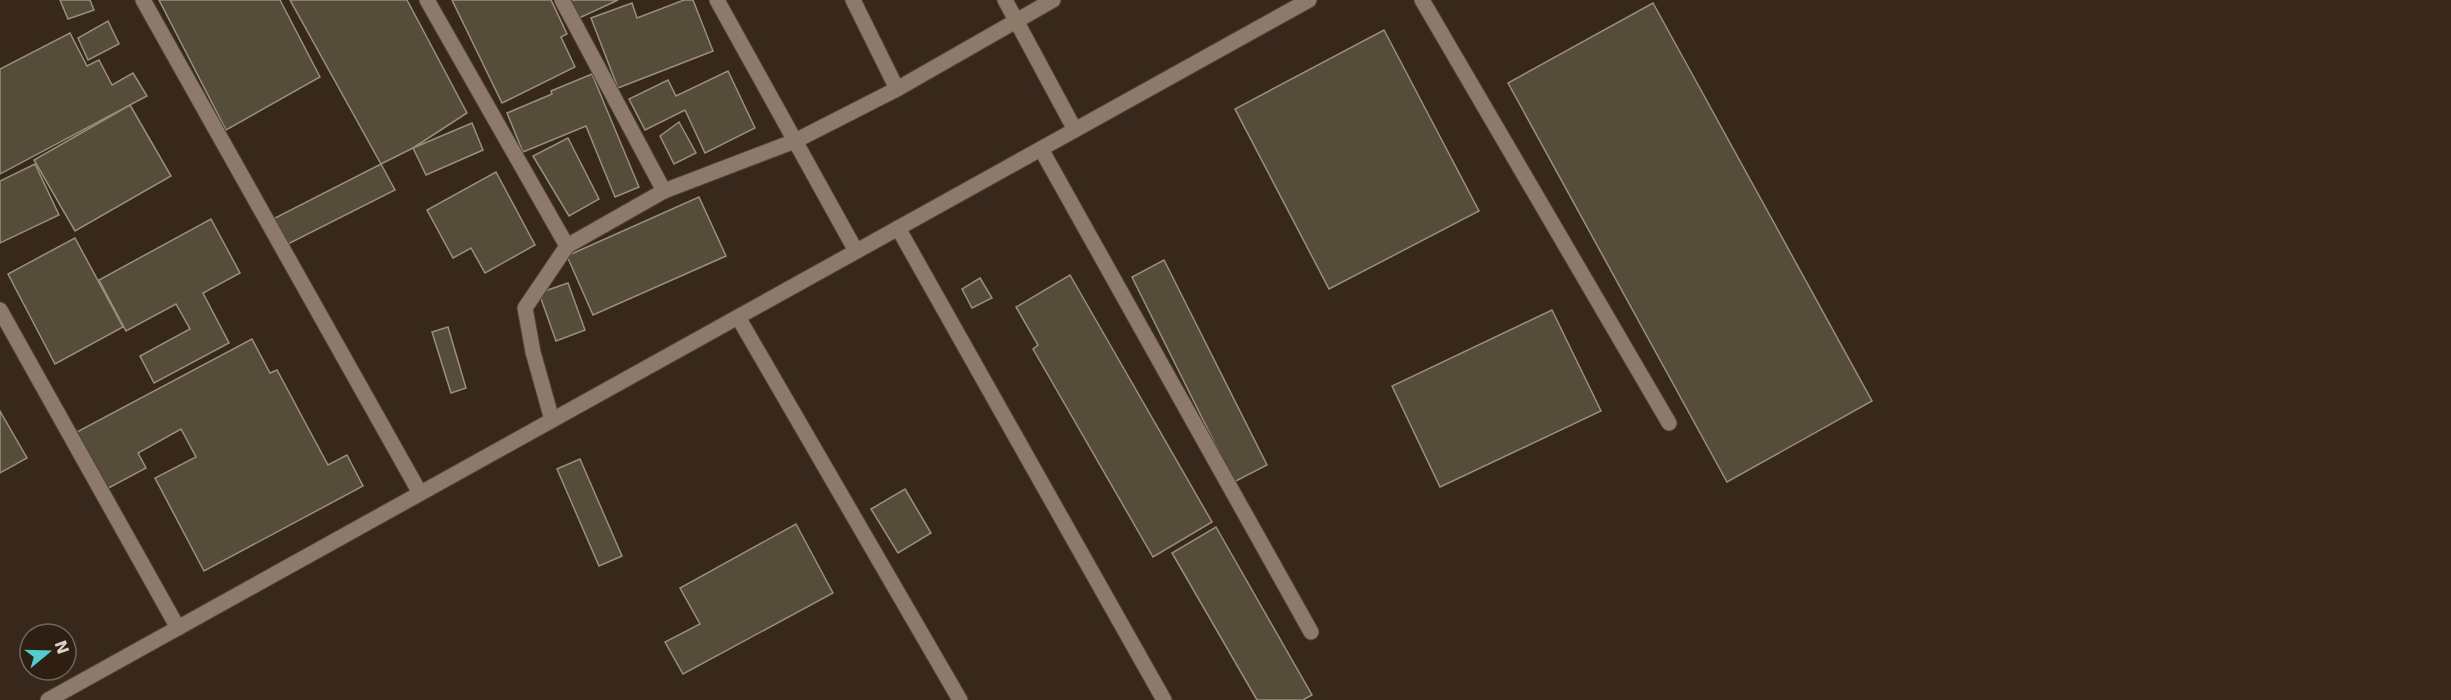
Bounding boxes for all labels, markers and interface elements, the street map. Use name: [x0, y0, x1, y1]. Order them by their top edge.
north arrow: [18, 622, 78, 682]
text: N: [51, 638, 73, 657]

